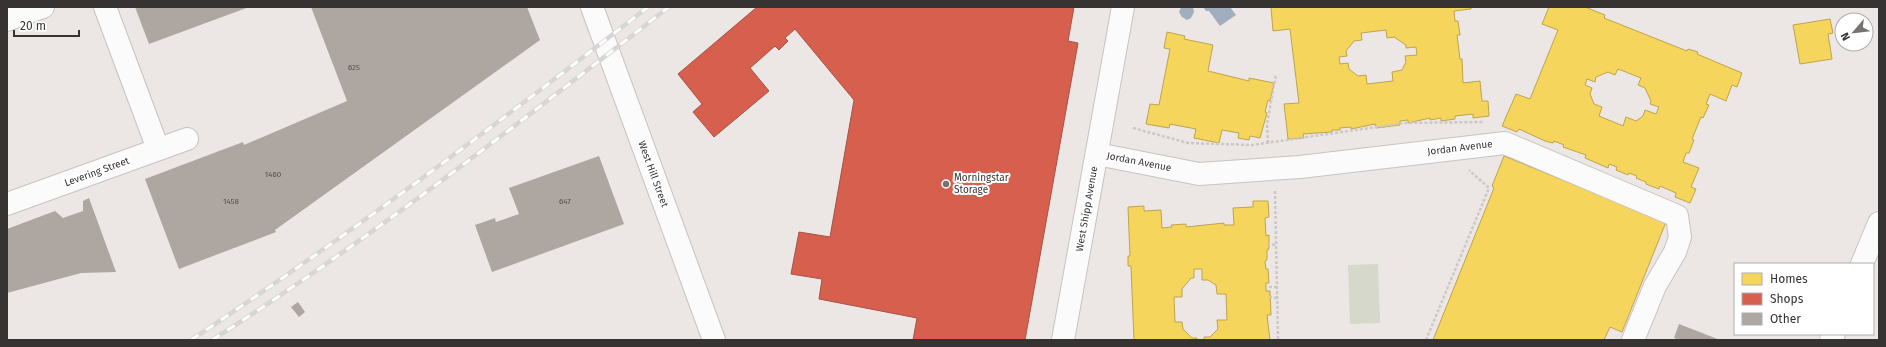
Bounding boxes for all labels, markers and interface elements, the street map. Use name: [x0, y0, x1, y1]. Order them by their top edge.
scale bar: [14, 12, 79, 38]
north arrow: [1834, 12, 1874, 52]
text: 20 m: [20, 19, 46, 33]
text: N: [1838, 30, 1853, 43]
house number: 625: [348, 63, 360, 72]
street label: Jordan Avenue: [1427, 138, 1493, 158]
street label: West Hill Street: [635, 139, 671, 209]
street label: Jordan Avenue: [1106, 150, 1172, 174]
street label: Levering Street: [63, 155, 131, 189]
street label: West Shipp Avenue: [1074, 165, 1100, 253]
house number: 1460: [265, 170, 282, 179]
place label: Morningstar Storage: [954, 172, 1009, 196]
marker: Morningstar Storage: [941, 179, 951, 189]
house number: 1458: [223, 197, 240, 206]
house number: 647: [559, 197, 571, 206]
legend: [1734, 263, 1874, 335]
text: Homes: [1770, 272, 1808, 286]
text: Shops: [1770, 292, 1804, 306]
text: Other: [1770, 312, 1801, 326]

